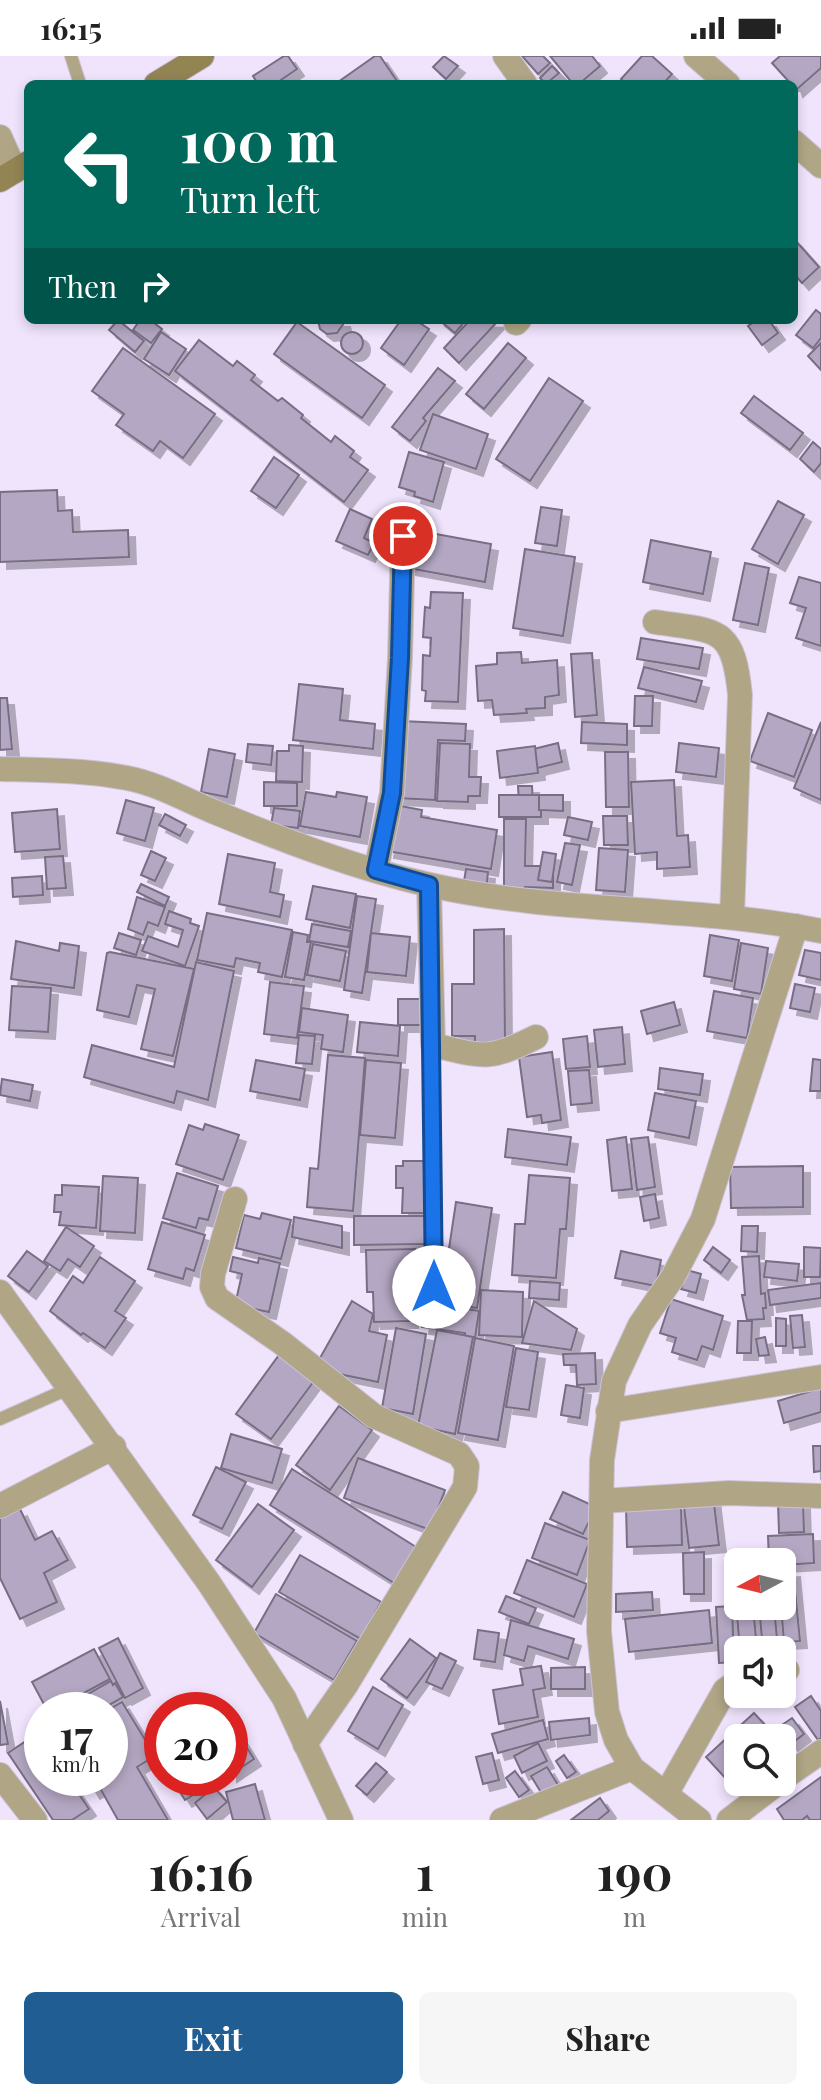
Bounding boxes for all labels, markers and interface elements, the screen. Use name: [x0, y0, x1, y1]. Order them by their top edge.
text: 16:15: [40, 8, 102, 48]
text: 100 m: [180, 102, 337, 177]
icon: left: [48, 112, 152, 216]
text: Turn left: [180, 174, 319, 222]
icon: right: [133, 264, 177, 308]
text: Then: [48, 266, 117, 306]
pin: [369, 502, 437, 570]
icon: arrive: [381, 514, 425, 558]
position arrow: [392, 1245, 476, 1329]
north arrow: [724, 1548, 796, 1620]
map controls: [724, 1548, 796, 1796]
button: sound: [724, 1636, 796, 1708]
speed limit sign: 20: [144, 1692, 248, 1796]
text: 17: [59, 1707, 93, 1760]
button: search: [724, 1724, 796, 1796]
text: km/h: [52, 1750, 100, 1777]
text: 16:16: [149, 1839, 253, 1903]
text: 1: [416, 1839, 434, 1903]
text: 190: [597, 1839, 672, 1903]
text: Arrival: [161, 1899, 241, 1934]
text: min: [402, 1899, 448, 1934]
text: m: [623, 1899, 646, 1934]
button: Exit: [24, 1992, 403, 2084]
button: Share: [419, 1992, 797, 2084]

